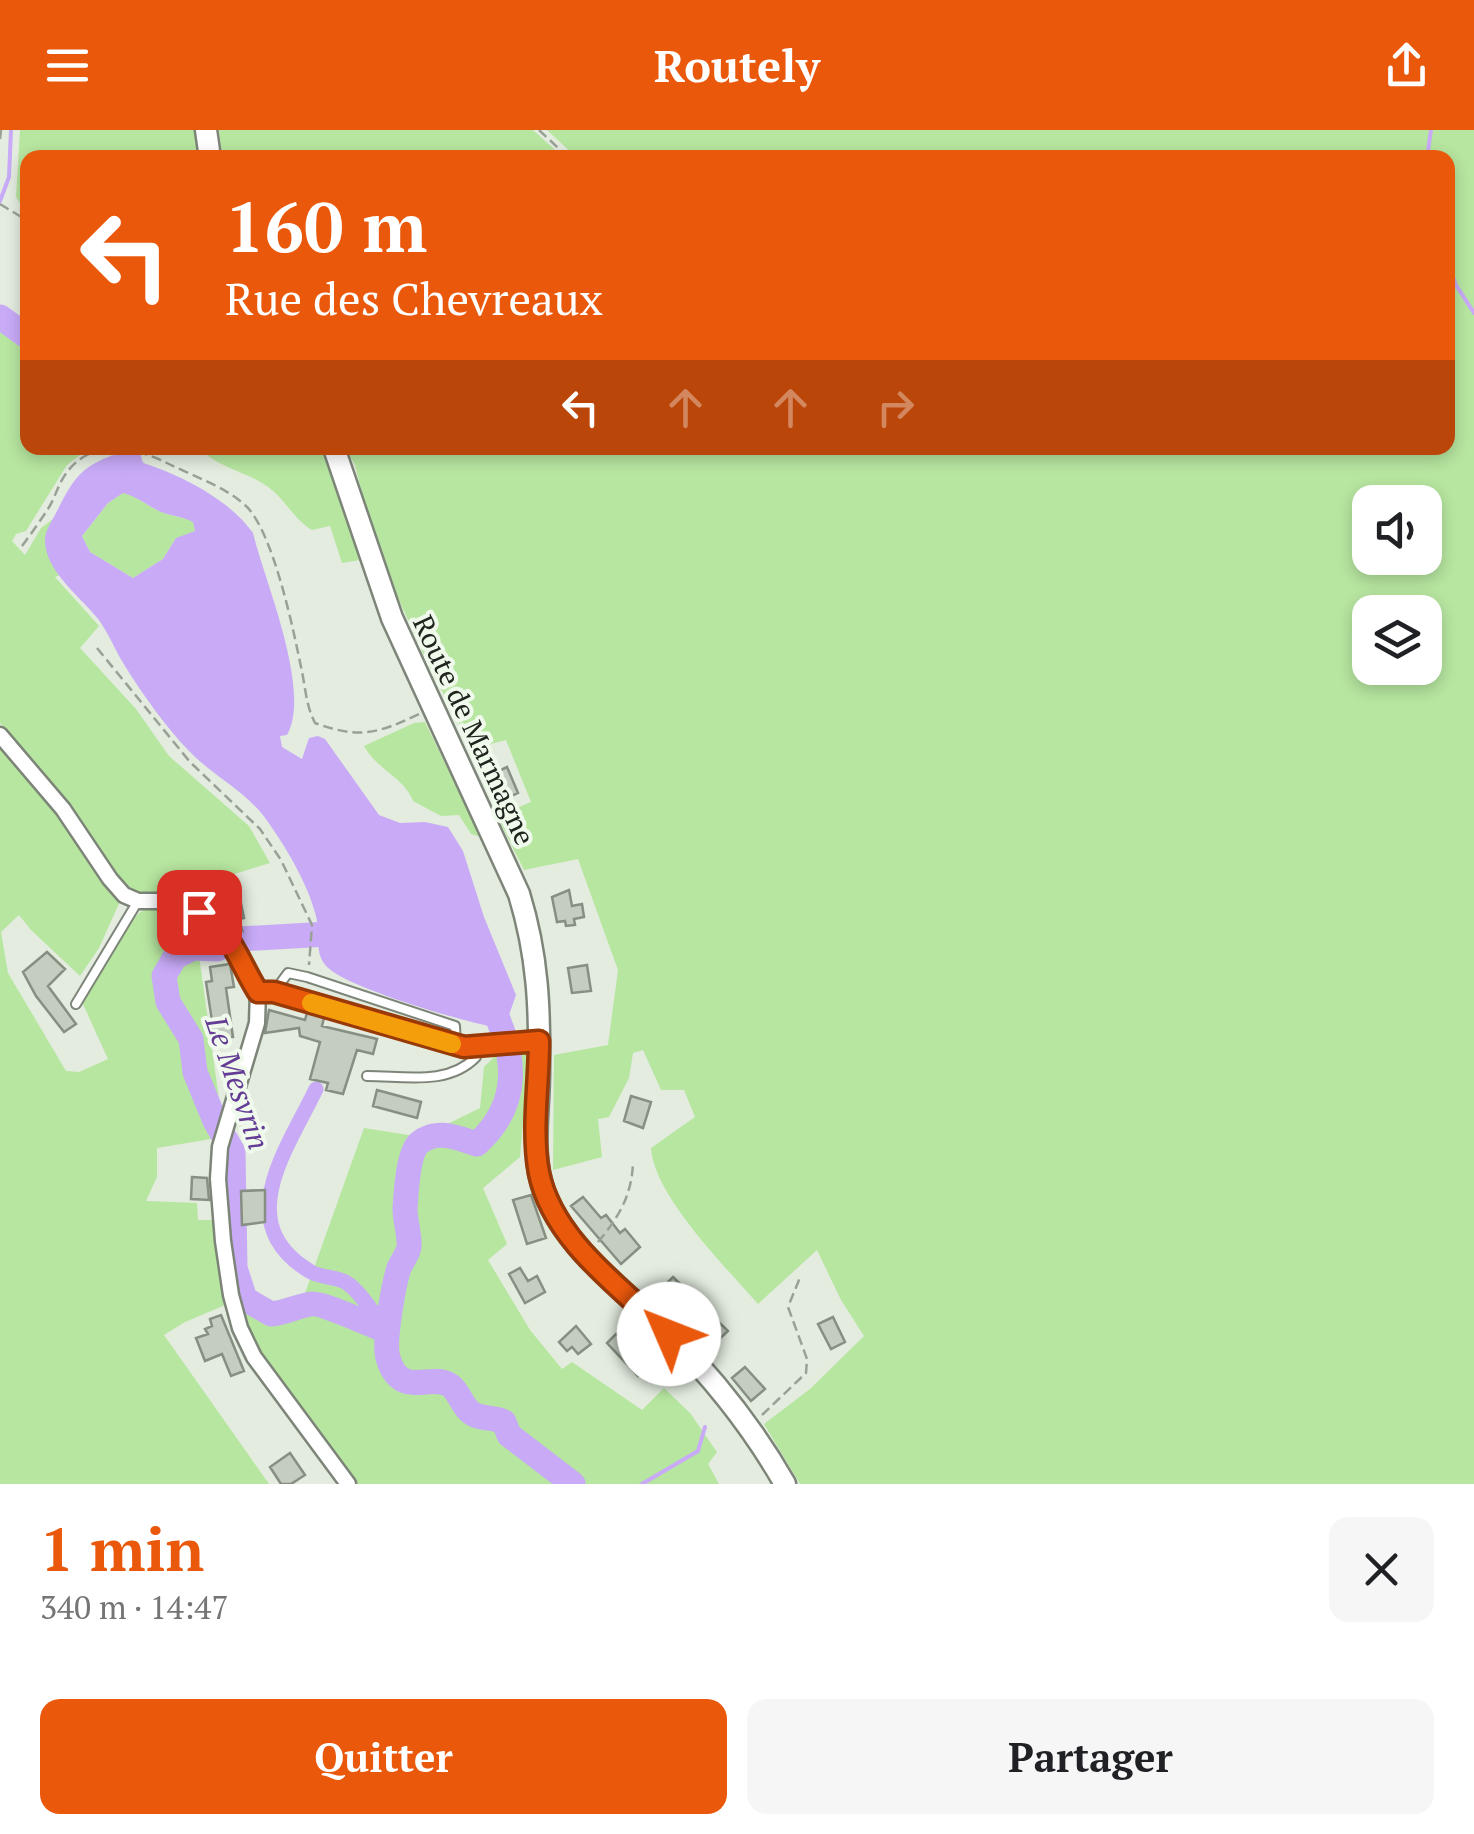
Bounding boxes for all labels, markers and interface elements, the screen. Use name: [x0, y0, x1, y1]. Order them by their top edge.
text: Routely: [654, 35, 820, 95]
icon: menu: [40, 38, 95, 93]
icon: share: [1379, 38, 1434, 93]
text: 160 m: [225, 179, 427, 272]
icon: left: [60, 190, 190, 320]
text: Rue des Chevreaux: [225, 268, 603, 328]
icon: left: [553, 380, 608, 435]
icon: ahead: [658, 380, 713, 435]
icon: ahead: [763, 380, 818, 435]
icon: right: [868, 380, 923, 435]
map controls: [1352, 485, 1442, 685]
button: sound: [1352, 485, 1442, 575]
button: layers: [1352, 595, 1442, 685]
street label: Route de Marmagne: [405, 609, 544, 851]
pin: [157, 870, 242, 955]
icon: arrive: [172, 885, 227, 940]
water label: Le Mesvrin: [196, 1010, 279, 1155]
position arrow: [617, 1282, 721, 1386]
text: 1 min: [40, 1509, 204, 1588]
button: close: [1329, 1517, 1434, 1622]
text: 340 m · 14:47: [40, 1586, 228, 1628]
button: Quitter: [40, 1699, 727, 1814]
button: Partager: [747, 1699, 1434, 1814]

